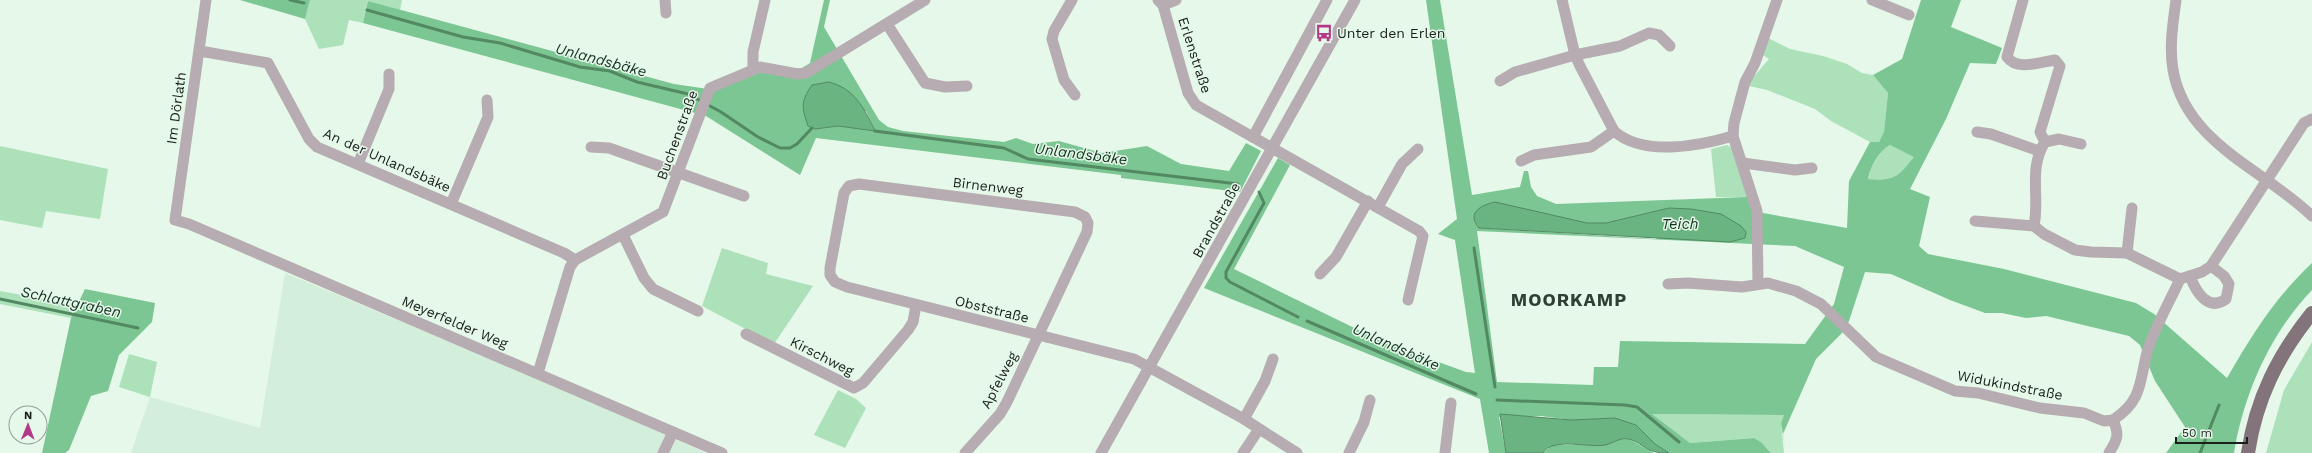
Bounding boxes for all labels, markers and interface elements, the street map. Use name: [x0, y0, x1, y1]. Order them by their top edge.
street label: Erlenstraße: [1175, 15, 1215, 95]
bus stop icon: Unter den Erlen: [1314, 23, 1334, 43]
place label: Unter den Erlen: [1337, 25, 1446, 41]
water label: Unlandsbäke: [553, 39, 649, 81]
street label: Im Dörlath: [163, 71, 189, 145]
street label: Buchenstraße: [653, 88, 701, 182]
street label: An der Unlandsbäke: [321, 125, 453, 195]
water label: Unlandsbäke: [1033, 139, 1129, 169]
street label: Birnenweg: [952, 174, 1025, 198]
street label: Brandstraße: [1189, 180, 1243, 260]
water label: Teich: [1661, 215, 1699, 233]
water label: Schlattgraben: [19, 283, 123, 321]
district label: MOORKAMP: [1511, 289, 1627, 310]
street label: Meyerfelder Weg: [400, 292, 511, 352]
street label: Obststraße: [953, 292, 1031, 326]
water label: Unlandsbäke: [1350, 320, 1442, 374]
street label: Kirschweg: [788, 333, 857, 379]
street label: Apfelweg: [977, 348, 1021, 411]
street label: Widukindstraße: [1956, 367, 2064, 403]
north arrow: [8, 405, 48, 445]
text: N: [24, 409, 32, 422]
scale bar: [2176, 419, 2247, 445]
text: 50 m: [2182, 426, 2212, 440]

